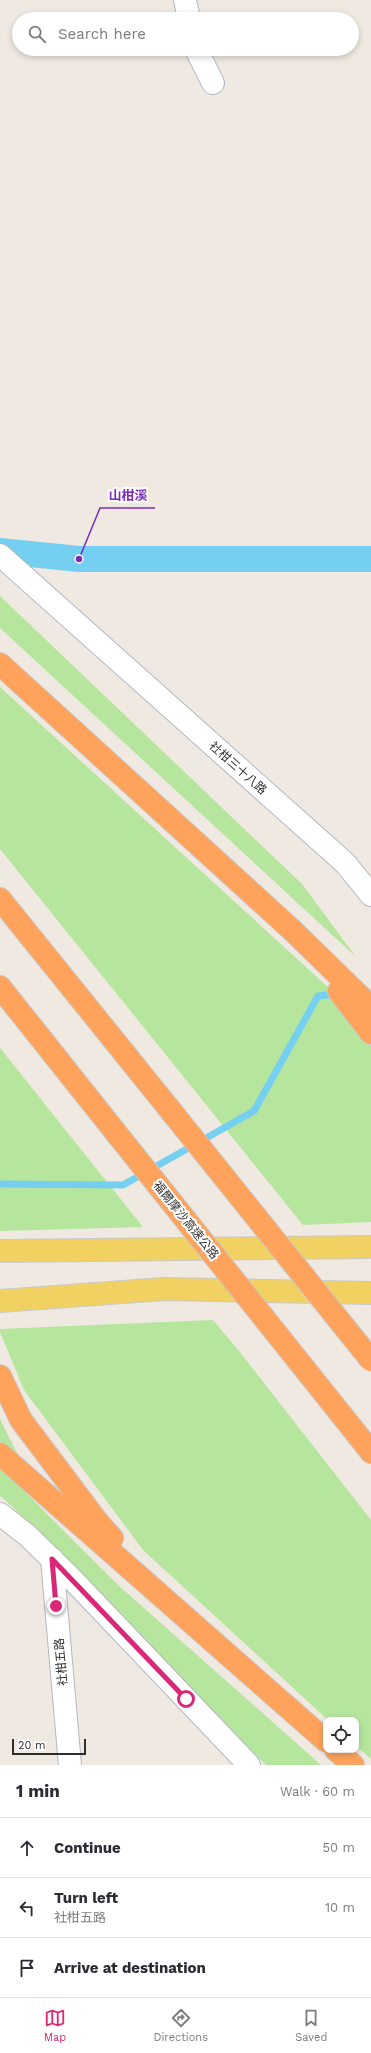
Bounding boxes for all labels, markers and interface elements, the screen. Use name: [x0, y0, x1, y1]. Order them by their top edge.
search box: [12, 12, 359, 56]
icon: search: [26, 23, 48, 45]
text: Search here: [58, 25, 146, 43]
callout: 山柑溪: [100, 483, 155, 508]
text: 山柑溪: [108, 488, 148, 503]
street label: 社柑三十八路: [207, 739, 269, 797]
street label: 福爾摩沙高速公路: [150, 1178, 222, 1262]
route end: [47, 1597, 65, 1615]
street label: 社柑五路: [52, 1637, 70, 1687]
route start: [177, 1690, 195, 1708]
map controls: [323, 1717, 359, 1753]
button: locate: [323, 1717, 359, 1753]
scale bar: [12, 1737, 86, 1756]
text: 20 m: [18, 1739, 46, 1752]
text: 1 min: [16, 1781, 60, 1801]
text: Walk · 60 m: [280, 1784, 355, 1799]
icon: ahead: [16, 1837, 38, 1859]
text: Continue: [54, 1839, 121, 1857]
text: 50 m: [323, 1840, 355, 1855]
text: Turn left: [54, 1889, 118, 1907]
icon: left: [16, 1897, 38, 1919]
text: 10 m: [325, 1900, 355, 1915]
text: 社柑五路: [54, 1910, 106, 1925]
icon: arrive: [16, 1957, 38, 1979]
text: Arrive at destination: [54, 1959, 206, 1977]
tab: Map: [44, 2007, 66, 2044]
tab: Directions: [154, 2007, 208, 2044]
tab: Saved: [295, 2007, 327, 2044]

